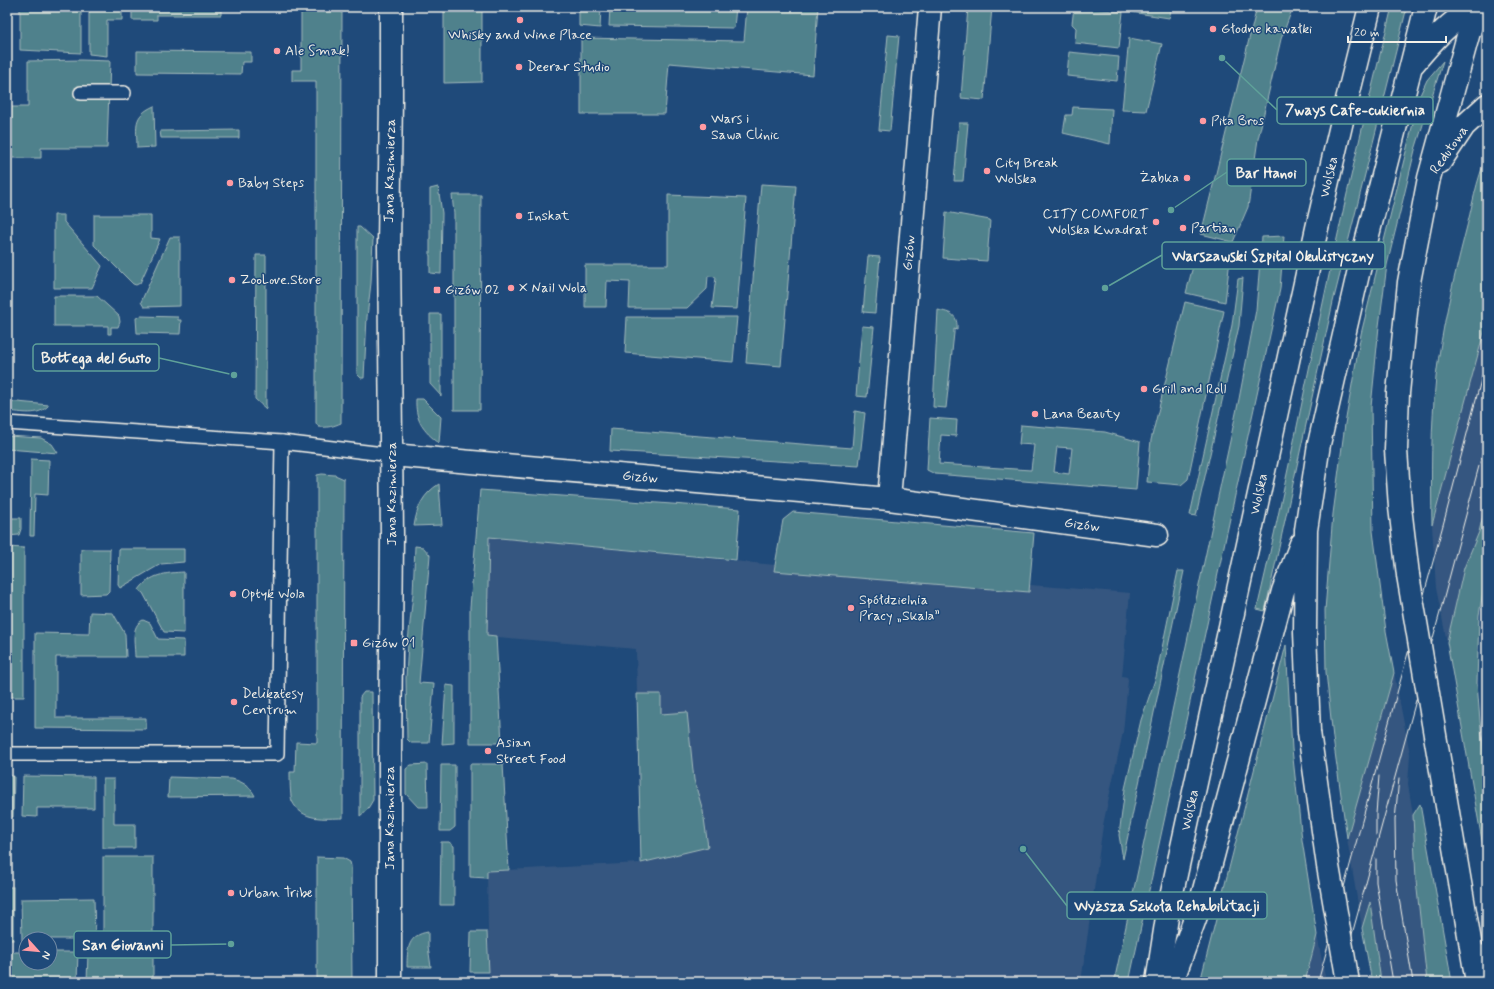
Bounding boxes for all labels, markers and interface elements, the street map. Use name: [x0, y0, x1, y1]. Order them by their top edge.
marker: Whisky and Wine Place: [515, 15, 525, 25]
scale bar: [1348, 18, 1446, 44]
place label: Głodne kawałki: [1221, 20, 1312, 38]
marker: Głodne kawałki: [1208, 24, 1218, 34]
text: 20 m: [1354, 25, 1380, 41]
place label: Whisky and Wine Place: [448, 26, 592, 44]
place label: Ale Smak!: [285, 42, 350, 60]
marker: Ale Smak!: [272, 46, 282, 56]
place label: Deerar Studio: [527, 58, 610, 76]
marker: Deerar Studio: [514, 62, 524, 72]
callout: 7ways Cafe-cukiernia: [1277, 97, 1433, 124]
text: 7ways Cafe-cukiernia: [1285, 101, 1425, 121]
place label: Wars i Sawa Clinic: [711, 110, 780, 144]
place label: Pita Bros: [1211, 112, 1264, 130]
marker: Pita Bros: [1198, 116, 1208, 126]
street label: Jana Kazimierza: [380, 119, 400, 223]
marker: Wars i Sawa Clinic: [698, 122, 708, 132]
street label: Redutowa: [1426, 122, 1472, 178]
place label: City Break Wolska: [995, 154, 1058, 188]
street label: Wolska: [1316, 155, 1342, 199]
callout: Bar Hanoi: [1227, 159, 1306, 186]
text: Bar Hanoi: [1235, 164, 1297, 184]
marker: City Break Wolska: [982, 166, 992, 176]
place label: Żabka: [1140, 169, 1179, 187]
marker: Żabka: [1182, 173, 1192, 183]
place label: Baby Steps: [238, 174, 304, 192]
marker: Baby Steps: [225, 178, 235, 188]
place label: CITY COMFORT Wolska Kwadrat: [1043, 205, 1148, 239]
place label: Inskat: [527, 207, 570, 225]
marker: Inskat: [514, 211, 524, 221]
marker: CITY COMFORT Wolska Kwadrat: [1151, 217, 1161, 227]
place label: Partian: [1191, 219, 1236, 237]
marker: Partian: [1178, 223, 1188, 233]
street label: Gizów: [898, 234, 920, 272]
callout: Warszawski Szpital Okulistyczny: [1162, 242, 1385, 269]
text: Warszawski Szpital Okulistyczny: [1171, 247, 1374, 267]
place label: ZooLove.Store: [240, 271, 321, 289]
marker: ZooLove.Store: [227, 275, 237, 285]
place label: X Nail Wola: [519, 279, 587, 297]
place label: Gizów 02: [445, 281, 500, 299]
marker: X Nail Wola: [506, 283, 516, 293]
marker: Gizów 02: [432, 285, 442, 295]
callout: Bottega del Gusto: [33, 344, 159, 371]
text: Bottega del Gusto: [41, 349, 152, 370]
place label: Grill and Roll: [1152, 380, 1227, 398]
marker: Grill and Roll: [1139, 384, 1149, 394]
place label: Lana Beauty: [1043, 405, 1120, 423]
marker: Lana Beauty: [1030, 409, 1040, 419]
street label: Jana Kazimierza: [383, 442, 401, 546]
street label: Gizów: [621, 466, 659, 488]
street label: Wolska: [1246, 472, 1272, 516]
street label: Gizów: [1063, 514, 1101, 536]
place label: Optyk Wola: [241, 585, 305, 603]
marker: Optyk Wola: [228, 589, 238, 599]
place label: Spółdzielnia Pracy „Skala”: [859, 591, 940, 625]
marker: Spółdzielnia Pracy „Skala”: [846, 603, 856, 613]
place label: Gizów 01: [362, 634, 415, 652]
marker: Gizów 01: [349, 638, 359, 648]
place label: Delikatesy Centrum: [242, 685, 304, 719]
marker: Delikatesy Centrum: [229, 697, 239, 707]
place label: Asian Street Food: [496, 734, 566, 768]
marker: Asian Street Food: [483, 746, 493, 756]
street label: Jana Kazimierza: [381, 766, 399, 870]
street label: Wolska: [1177, 788, 1203, 832]
place label: Urban Tribe: [239, 884, 313, 902]
marker: Urban Tribe: [226, 888, 236, 898]
callout: Wyższa Szkoła Rehabilitacji: [1067, 892, 1267, 919]
text: Wyższa Szkoła Rehabilitacji: [1073, 897, 1260, 917]
north arrow: [18, 931, 58, 971]
callout: San Giovanni: [74, 931, 171, 958]
text: San Giovanni: [82, 936, 164, 956]
text: N: [38, 949, 54, 962]

